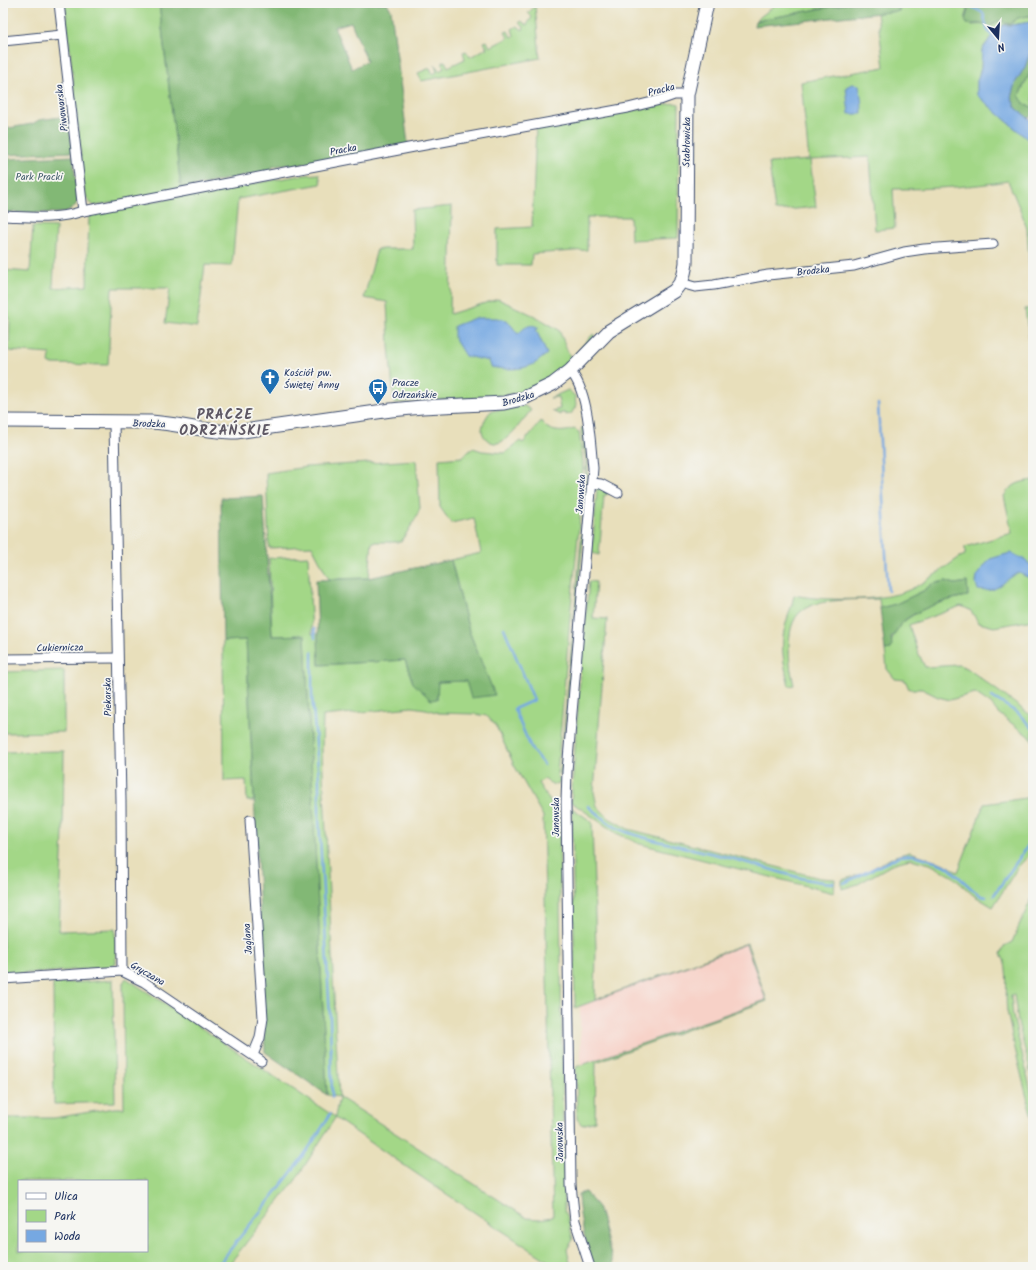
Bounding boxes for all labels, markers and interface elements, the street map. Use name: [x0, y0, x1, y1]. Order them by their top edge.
north arrow: [978, 18, 1018, 58]
text: N: [995, 37, 1007, 56]
street label: Pracka: [646, 79, 677, 101]
street label: Piwowarska: [51, 83, 73, 132]
street label: Stabłowicka: [679, 116, 695, 167]
street label: Pracka: [328, 139, 358, 160]
park label: Park Pracki: [15, 169, 63, 185]
street label: Brodzka: [796, 261, 831, 281]
place label: Kościół pw. Świętej Anny: [284, 365, 339, 393]
church icon: Kościół pw. Świętej Anny: [259, 367, 281, 395]
place label: Pracze Odrzańskie: [392, 375, 437, 403]
bus stop icon: Pracze Odrzańskie: [367, 377, 389, 405]
street label: Brodzka: [500, 387, 537, 411]
district label: PRACZE ODRZAŃSKIE: [179, 404, 271, 442]
street label: Brodzka: [132, 415, 166, 433]
street label: Janowska: [572, 473, 590, 514]
street label: Cukiernicza: [36, 640, 84, 656]
street label: Piekarska: [100, 677, 116, 716]
street label: Janowska: [548, 797, 564, 837]
street label: Jaglana: [239, 922, 257, 955]
street label: Gryczana: [127, 958, 168, 990]
street label: Janowska: [552, 1122, 568, 1162]
legend: [18, 1180, 148, 1252]
text: Ulica: [54, 1187, 78, 1206]
text: Park: [54, 1207, 76, 1226]
text: Woda: [54, 1227, 81, 1246]

